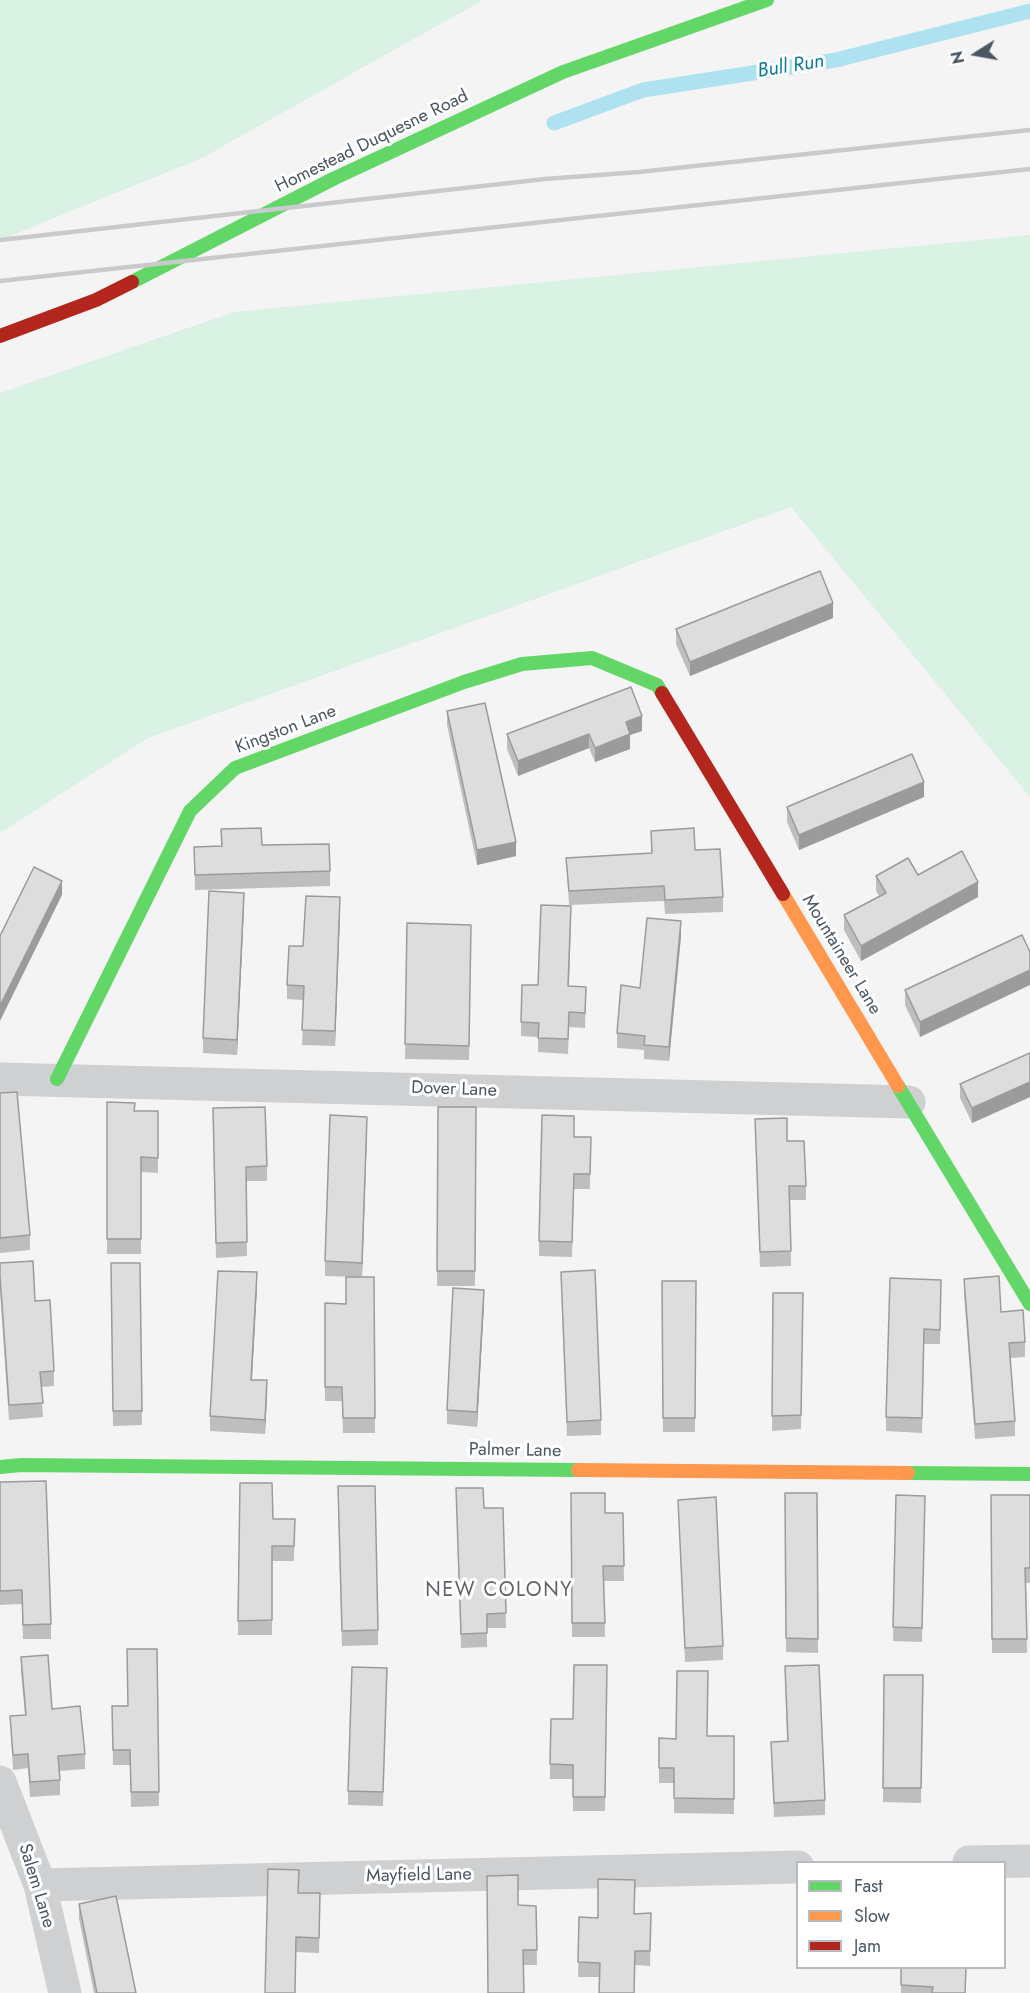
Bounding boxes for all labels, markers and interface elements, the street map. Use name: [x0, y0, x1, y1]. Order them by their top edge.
north arrow: [946, 24, 1006, 84]
text: N: [945, 49, 970, 66]
water label: Bull Run: [756, 50, 826, 84]
street label: Homestead Duquesne Road: [272, 86, 472, 198]
street label: Kingston Lane: [233, 701, 339, 759]
street label: Mountaineer Lane: [797, 891, 885, 1019]
street label: Dover Lane: [411, 1078, 497, 1102]
street label: Palmer Lane: [469, 1439, 561, 1463]
district label: NEW COLONY: [425, 1579, 573, 1603]
street label: Salem Lane: [13, 1841, 59, 1931]
legend: [796, 1861, 1006, 1969]
street label: Mayfield Lane: [366, 1864, 472, 1888]
text: Fast: [854, 1873, 883, 1899]
text: Slow: [854, 1903, 890, 1929]
text: Jam: [854, 1933, 881, 1959]

